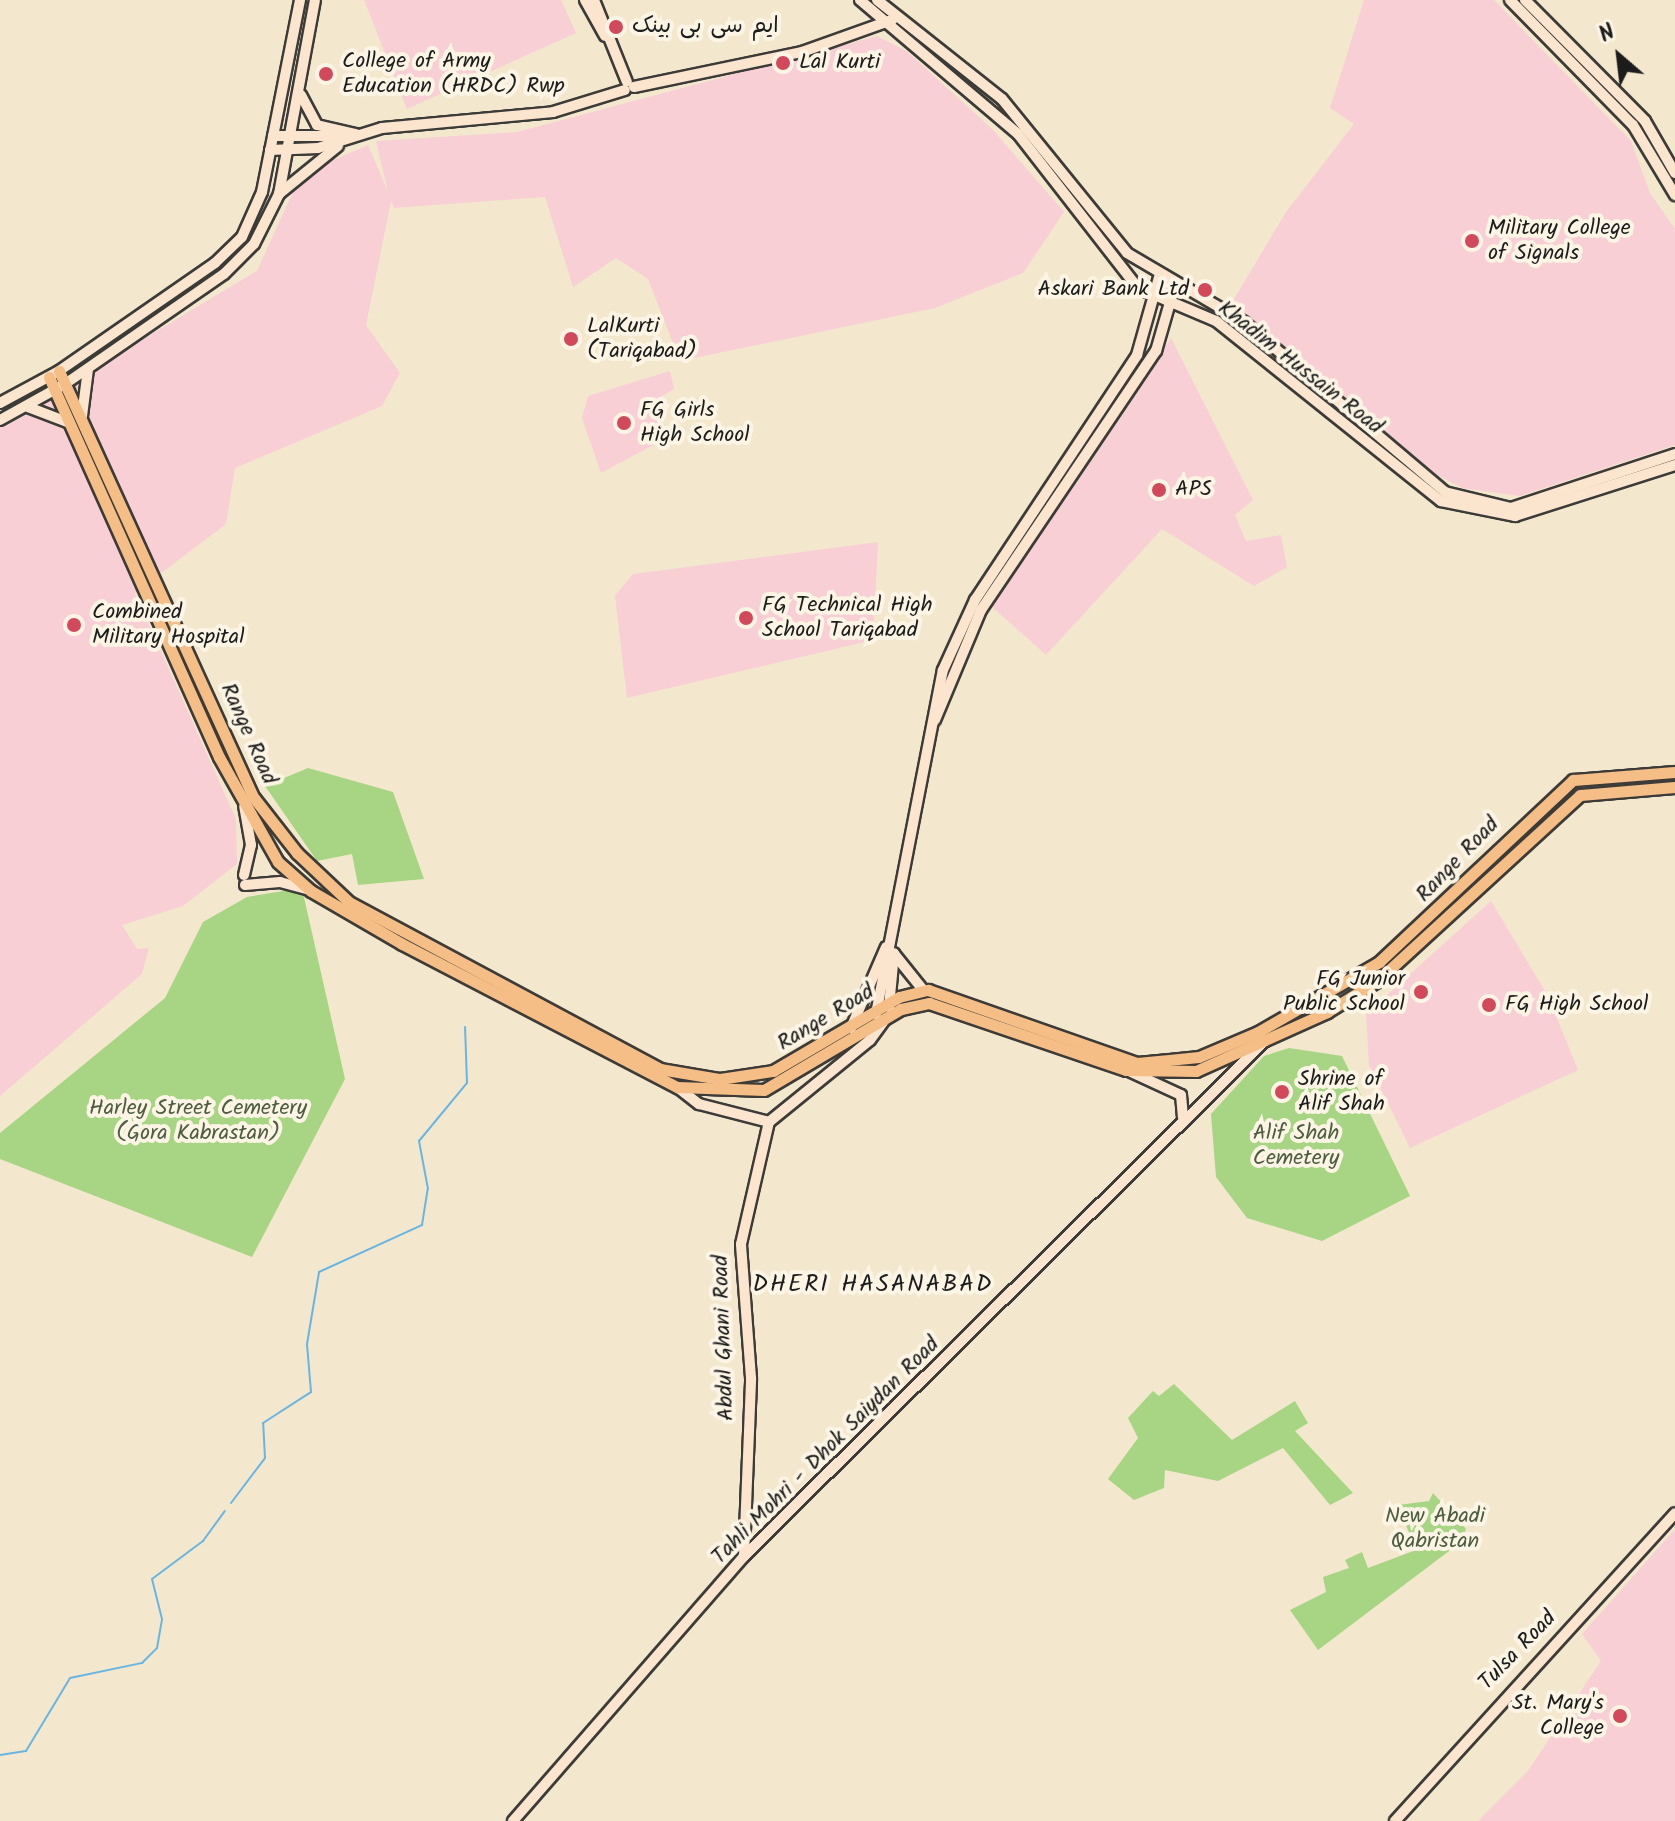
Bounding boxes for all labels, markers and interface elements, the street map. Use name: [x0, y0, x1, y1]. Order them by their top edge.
place label: ایم سی بی بینک: [632, 14, 779, 40]
north arrow: [1579, 16, 1659, 96]
text: N: [1593, 16, 1622, 53]
marker: ایم سی بی بینک: [607, 18, 625, 36]
place label: College of Army Education (HRDC) Rwp: [342, 48, 565, 100]
place label: Lal Kurti: [799, 50, 880, 76]
marker: Lal Kurti: [774, 54, 792, 72]
marker: College of Army Education (HRDC) Rwp: [317, 65, 335, 83]
place label: Military College of Signals: [1488, 215, 1631, 266]
marker: Military College of Signals: [1463, 232, 1481, 250]
place label: Askari Bank Ltd: [1038, 277, 1189, 303]
marker: Askari Bank Ltd: [1196, 281, 1214, 299]
street label: Khadim Hussain Road: [1212, 295, 1388, 441]
place label: LalKurti (Tariqabad): [587, 313, 697, 364]
marker: LalKurti (Tariqabad): [562, 330, 580, 348]
place label: FG Girls High School: [640, 397, 750, 448]
marker: FG Girls High School: [615, 414, 633, 432]
place label: APS: [1175, 477, 1212, 503]
marker: APS: [1150, 481, 1168, 499]
place label: FG Technical High School Tariqabad: [762, 592, 933, 644]
place label: Combined Military Hospital: [92, 599, 245, 650]
marker: FG Technical High School Tariqabad: [737, 609, 755, 627]
marker: Combined Military Hospital: [63, 614, 85, 636]
street label: Range Road: [214, 679, 282, 789]
street label: Range Road: [1411, 812, 1505, 908]
place label: FG Junior Public School: [1283, 966, 1405, 1018]
street label: Range Road: [773, 979, 879, 1057]
marker: FG Junior Public School: [1412, 983, 1430, 1001]
place label: FG High School: [1505, 992, 1648, 1018]
marker: FG High School: [1480, 996, 1498, 1014]
place label: Shrine of Alif Shah: [1298, 1066, 1385, 1118]
marker: Shrine of Alif Shah: [1273, 1083, 1291, 1101]
park label: Harley Street Cemetery (Gora Kabrastan): [89, 1095, 307, 1146]
park label: Alif Shah Cemetery: [1253, 1120, 1339, 1172]
street label: Abdul Ghani Road: [708, 1255, 740, 1421]
district label: DHERI HASANABAD: [753, 1271, 993, 1299]
street label: Tahli Mohri - Dhok Saiydan Road: [707, 1332, 945, 1570]
park label: New Abadi Qabristan: [1385, 1503, 1485, 1554]
street label: Tulsa Road: [1474, 1606, 1562, 1696]
place label: St. Mary's College: [1512, 1690, 1604, 1742]
marker: St. Mary's College: [1611, 1707, 1629, 1725]

